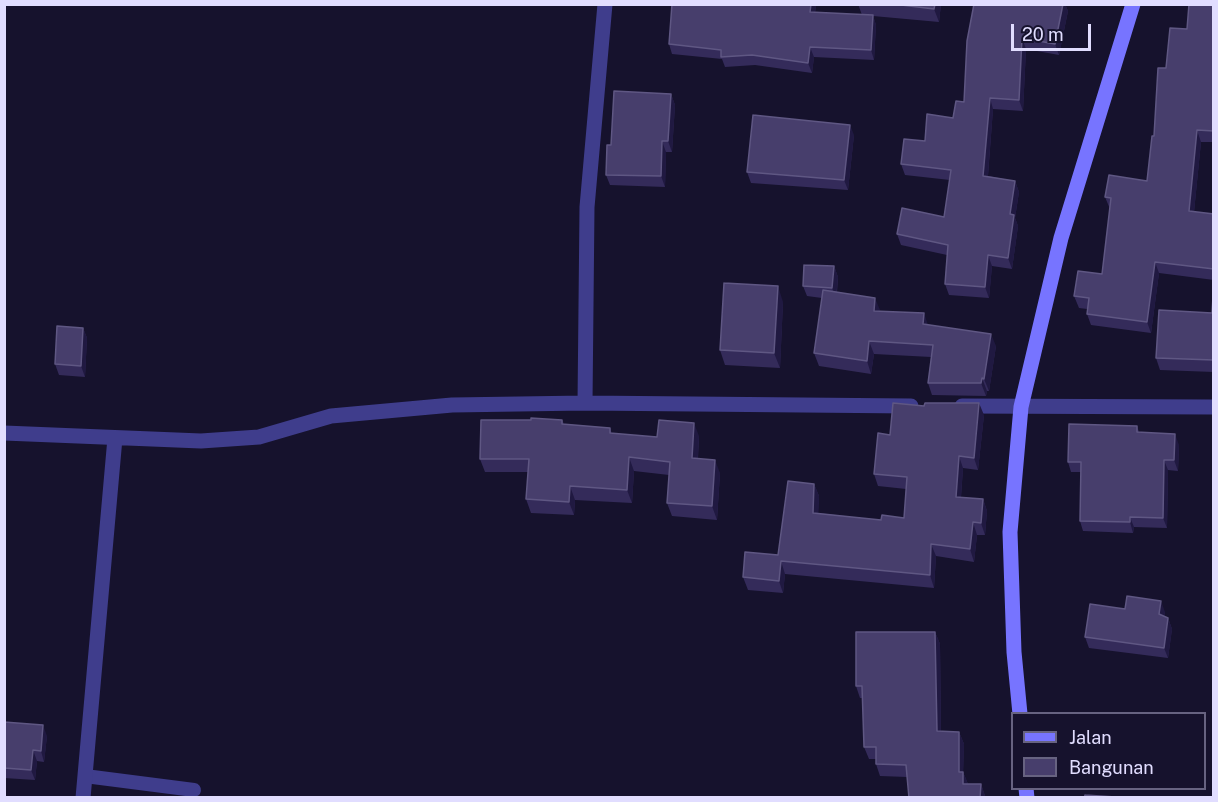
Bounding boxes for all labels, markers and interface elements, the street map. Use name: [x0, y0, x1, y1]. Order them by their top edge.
scale bar: [1014, 12, 1094, 50]
text: 20 m: [1022, 24, 1064, 45]
legend: [1011, 712, 1206, 790]
text: Jalan: [1069, 727, 1112, 748]
text: Bangunan: [1069, 757, 1154, 778]

